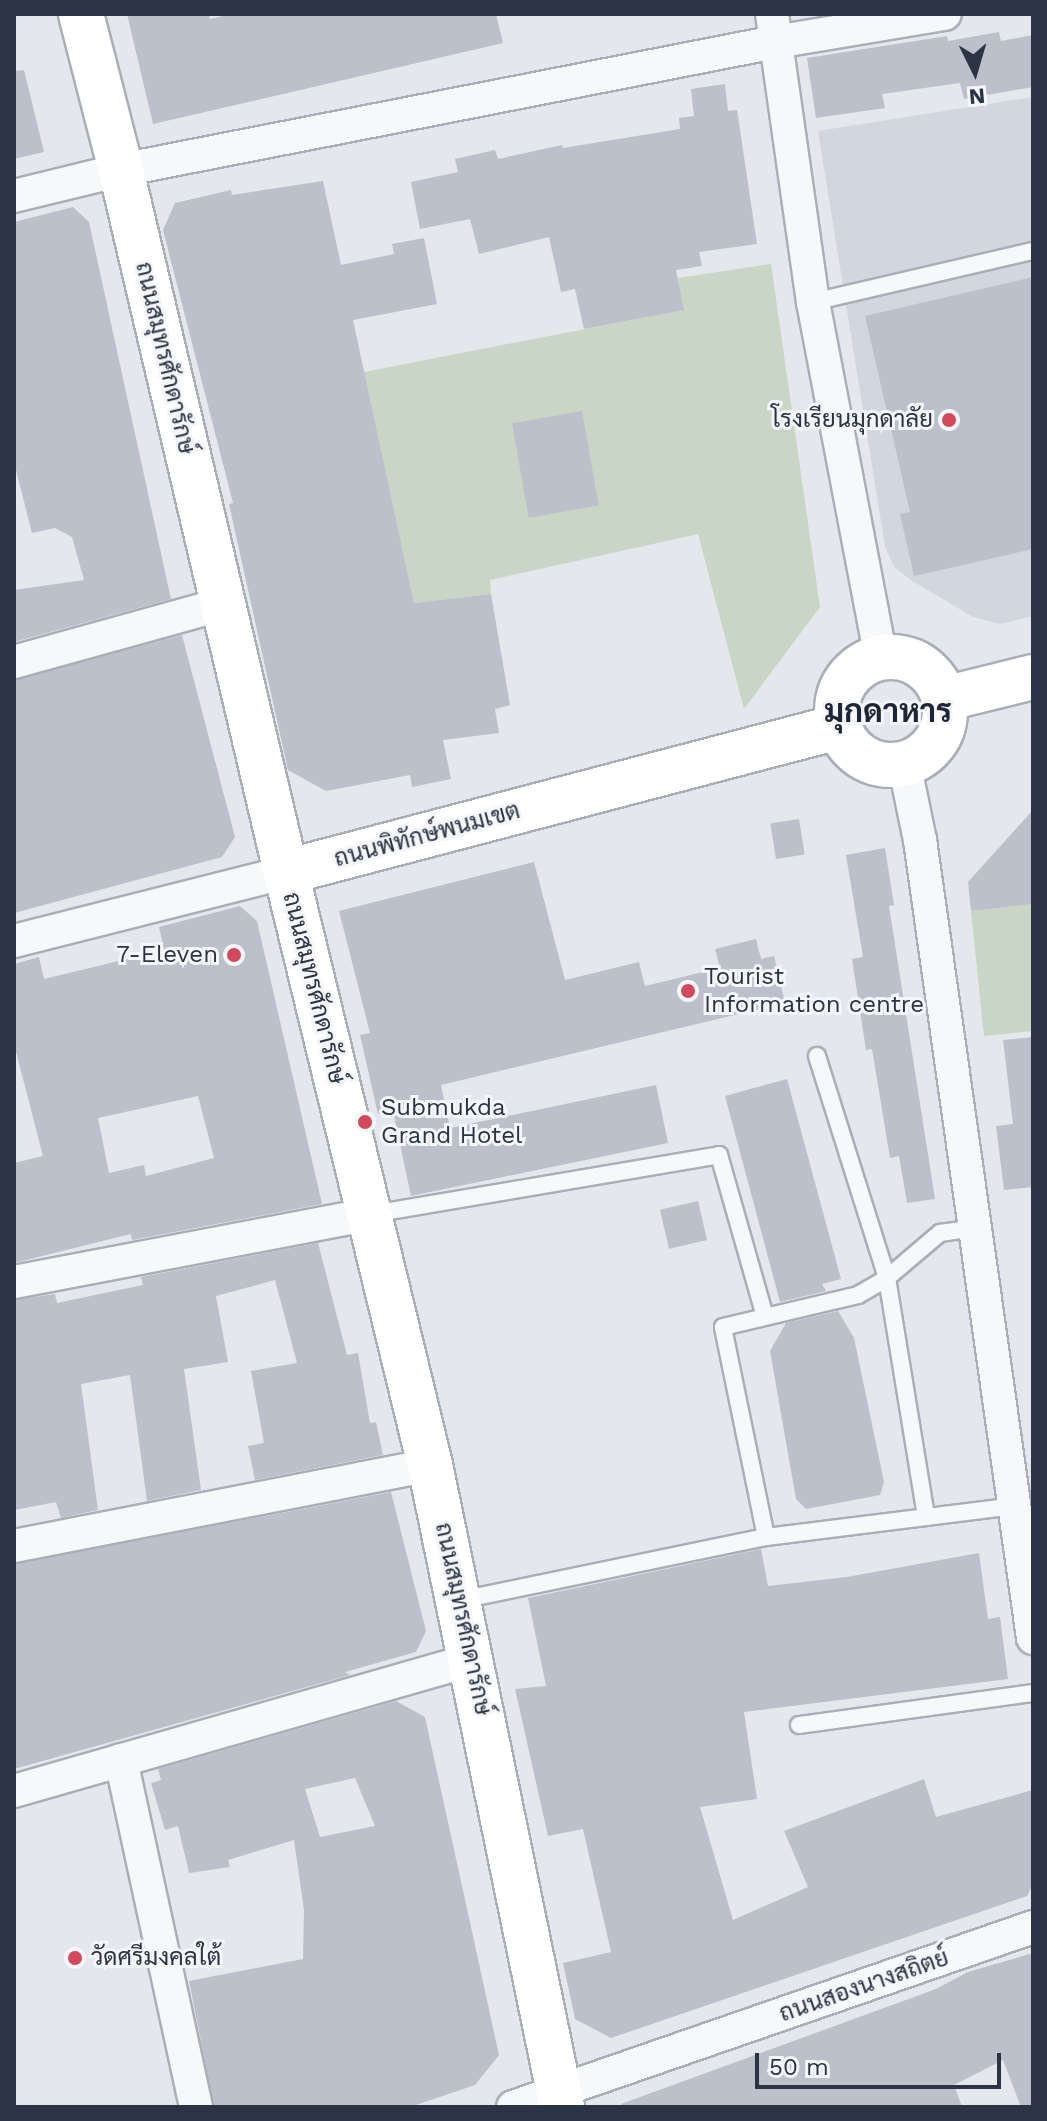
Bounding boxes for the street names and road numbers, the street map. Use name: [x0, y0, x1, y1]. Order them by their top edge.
street label: ถนนสมุทรศักดารักษ์: [129, 259, 201, 457]
street label: ถนนพิทักษ์พนมเขต: [331, 796, 523, 874]
street label: ถนนสมุทรศักดารักษ์: [276, 889, 352, 1087]
street label: ถนนสมุทรศักดารักษ์: [429, 1520, 497, 1718]
street label: ถนนสองนางสถิตย์: [775, 1944, 953, 2028]

